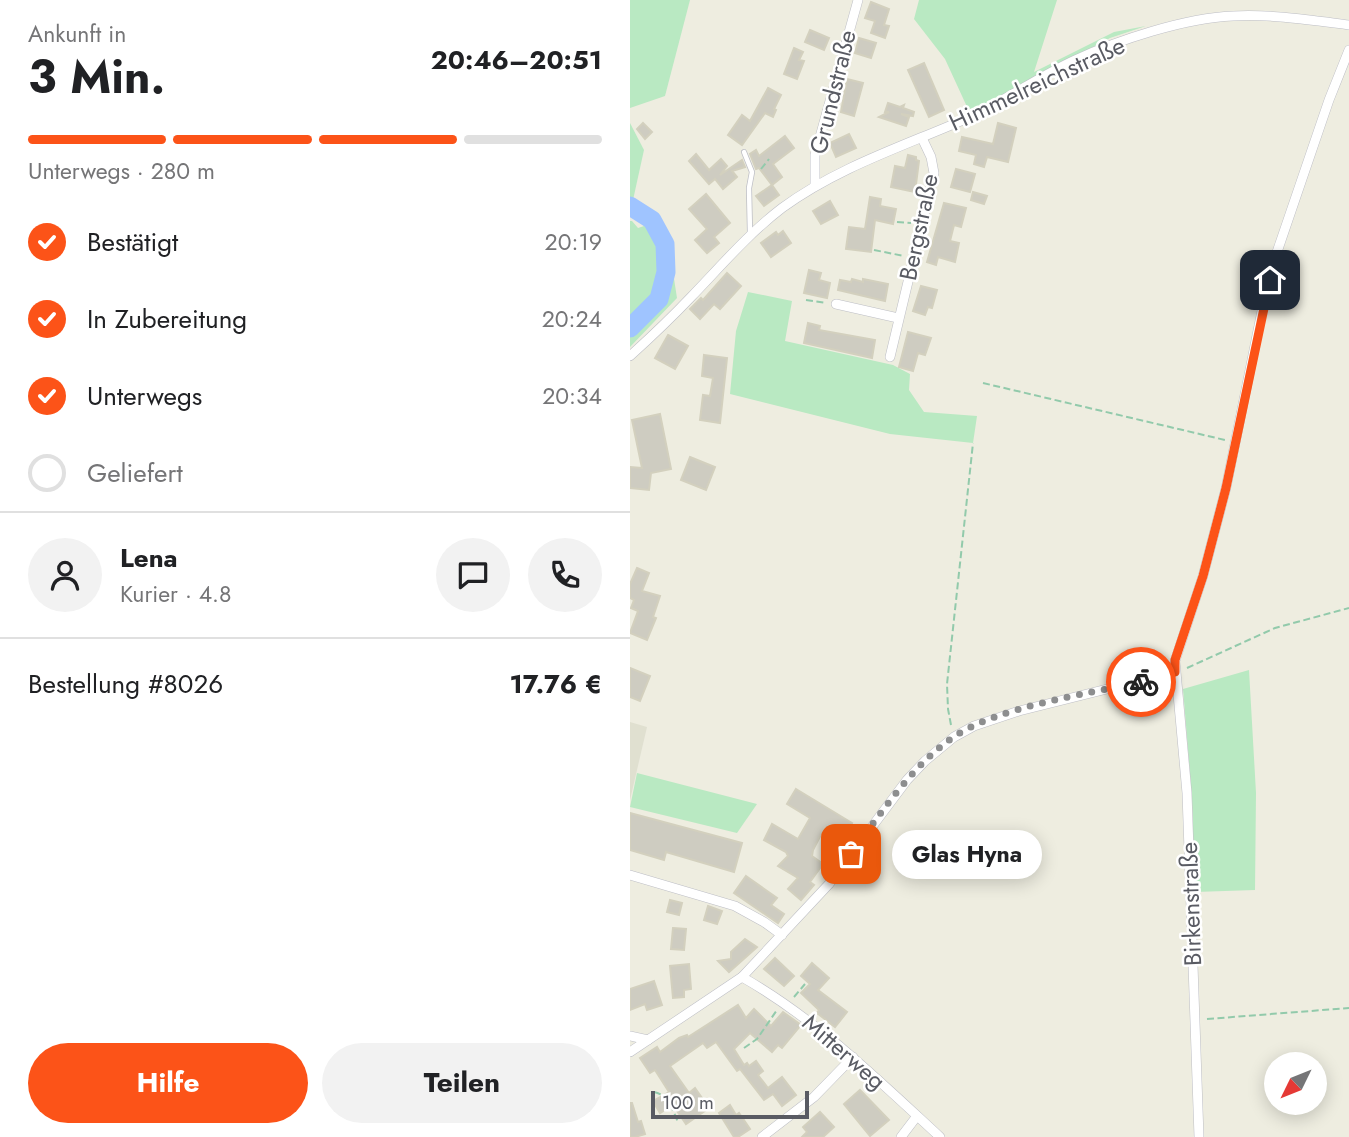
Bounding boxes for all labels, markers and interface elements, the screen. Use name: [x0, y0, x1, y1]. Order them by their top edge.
text: Ankunft in: [28, 17, 126, 51]
street label: Grundstraße: [800, 26, 865, 158]
street label: Himmelreichstraße: [943, 27, 1130, 140]
text: 20:46–20:51: [431, 41, 602, 79]
text: 3 Min.: [28, 44, 165, 110]
text: Unterwegs · 280 m: [28, 154, 215, 188]
street label: Bergstraße: [890, 170, 947, 284]
icon: check: [28, 223, 66, 261]
text: Bestätigt: [87, 223, 178, 261]
text: 20:19: [545, 225, 602, 259]
pin: [1240, 250, 1300, 310]
icon: home: [1251, 261, 1289, 299]
icon: check: [28, 300, 66, 338]
text: In Zubereitung: [87, 300, 247, 338]
text: 20:24: [542, 302, 602, 336]
icon: check: [28, 377, 66, 415]
text: Unterwegs: [87, 377, 202, 415]
text: 20:34: [542, 379, 602, 413]
text: Geliefert: [87, 454, 183, 492]
button: person: [28, 538, 102, 612]
button: chat: [436, 538, 510, 612]
button: phone: [528, 538, 602, 612]
text: Lena: [120, 539, 178, 577]
text: Kurier · 4.8: [120, 577, 232, 611]
courier: [1106, 647, 1176, 717]
icon: bike: [1122, 663, 1160, 701]
text: Bestellung #8026: [28, 665, 223, 703]
text: 17.76 €: [509, 665, 602, 703]
pin: [821, 824, 881, 884]
callout: Glas Hyna: [893, 830, 1044, 878]
icon: bag: [832, 835, 870, 873]
text: Glas Hyna: [912, 837, 1022, 871]
street label: Birkenstraße: [1171, 841, 1210, 967]
street label: Mitterweg: [795, 1005, 894, 1098]
button: Hilfe: [28, 1043, 308, 1123]
button: Teilen: [322, 1043, 602, 1123]
north arrow: [1264, 1052, 1326, 1115]
map controls: [1264, 1052, 1327, 1115]
scale bar: [651, 1088, 808, 1120]
text: 100 m: [662, 1089, 714, 1116]

